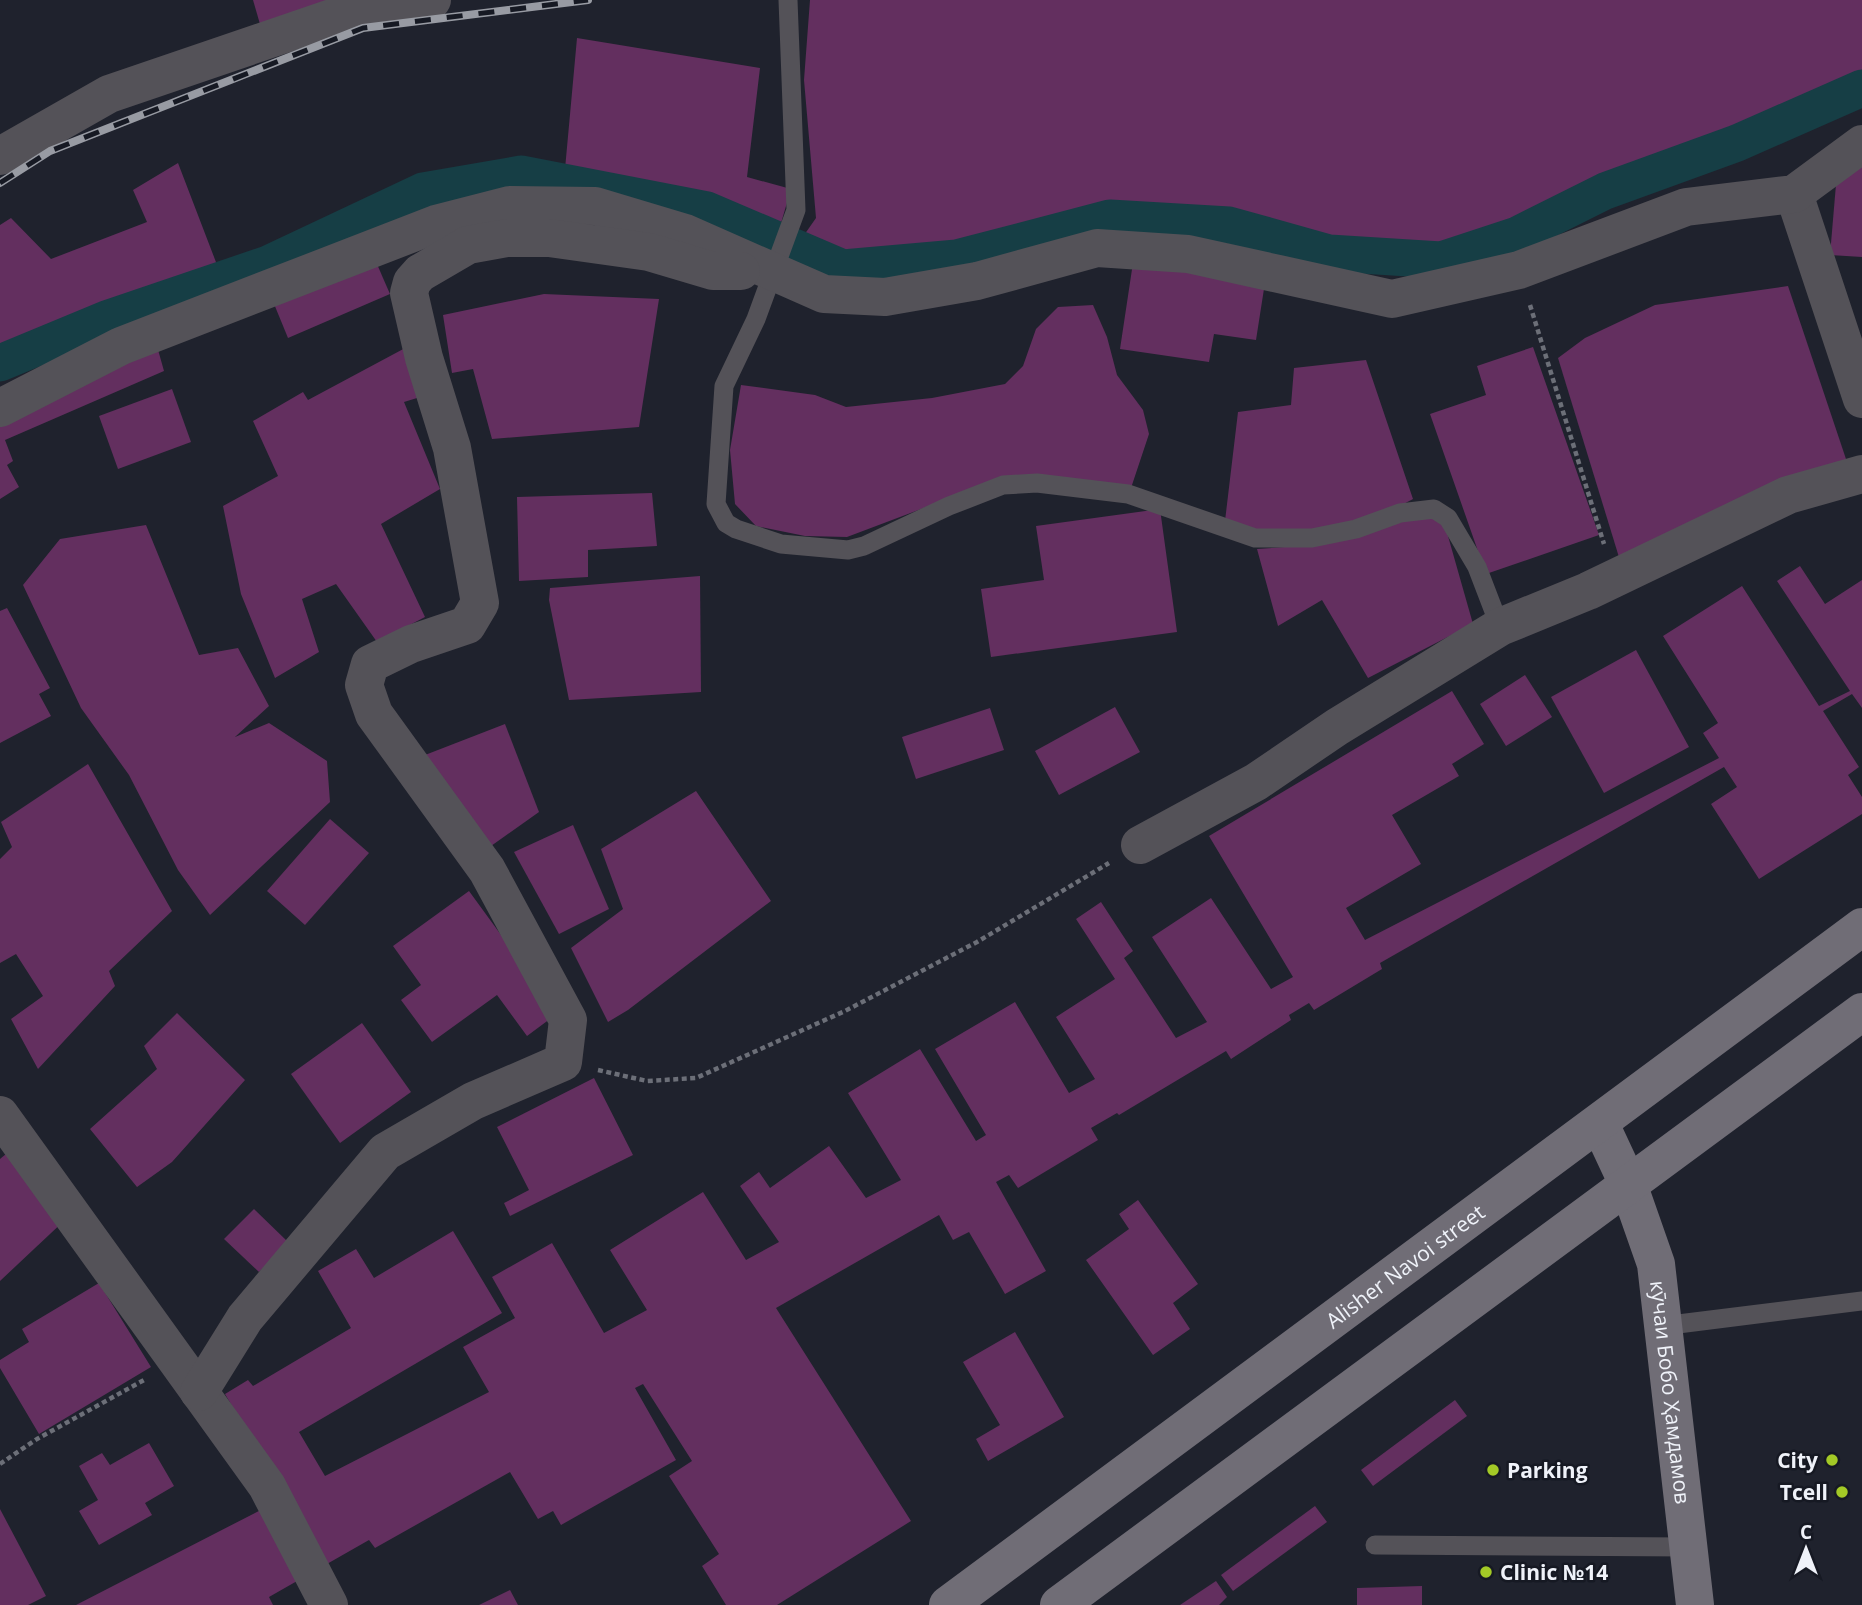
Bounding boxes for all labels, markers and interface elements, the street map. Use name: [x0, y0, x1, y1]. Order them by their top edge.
street label: Alisher Navoi street: [1320, 1198, 1490, 1334]
street label: кӯчаи Бобо Ҳамдамов: [1644, 1279, 1697, 1505]
place label: City: [1777, 1446, 1818, 1474]
marker: City: [1824, 1452, 1840, 1468]
place label: Parking: [1507, 1456, 1588, 1484]
marker: Parking: [1485, 1462, 1501, 1478]
place label: Tcell: [1780, 1478, 1828, 1506]
marker: Tcell: [1834, 1484, 1850, 1500]
north arrow: [1771, 1514, 1841, 1584]
text: С: [1800, 1519, 1812, 1545]
place label: Clinic №14: [1500, 1558, 1608, 1586]
marker: Clinic №14: [1478, 1564, 1494, 1580]

